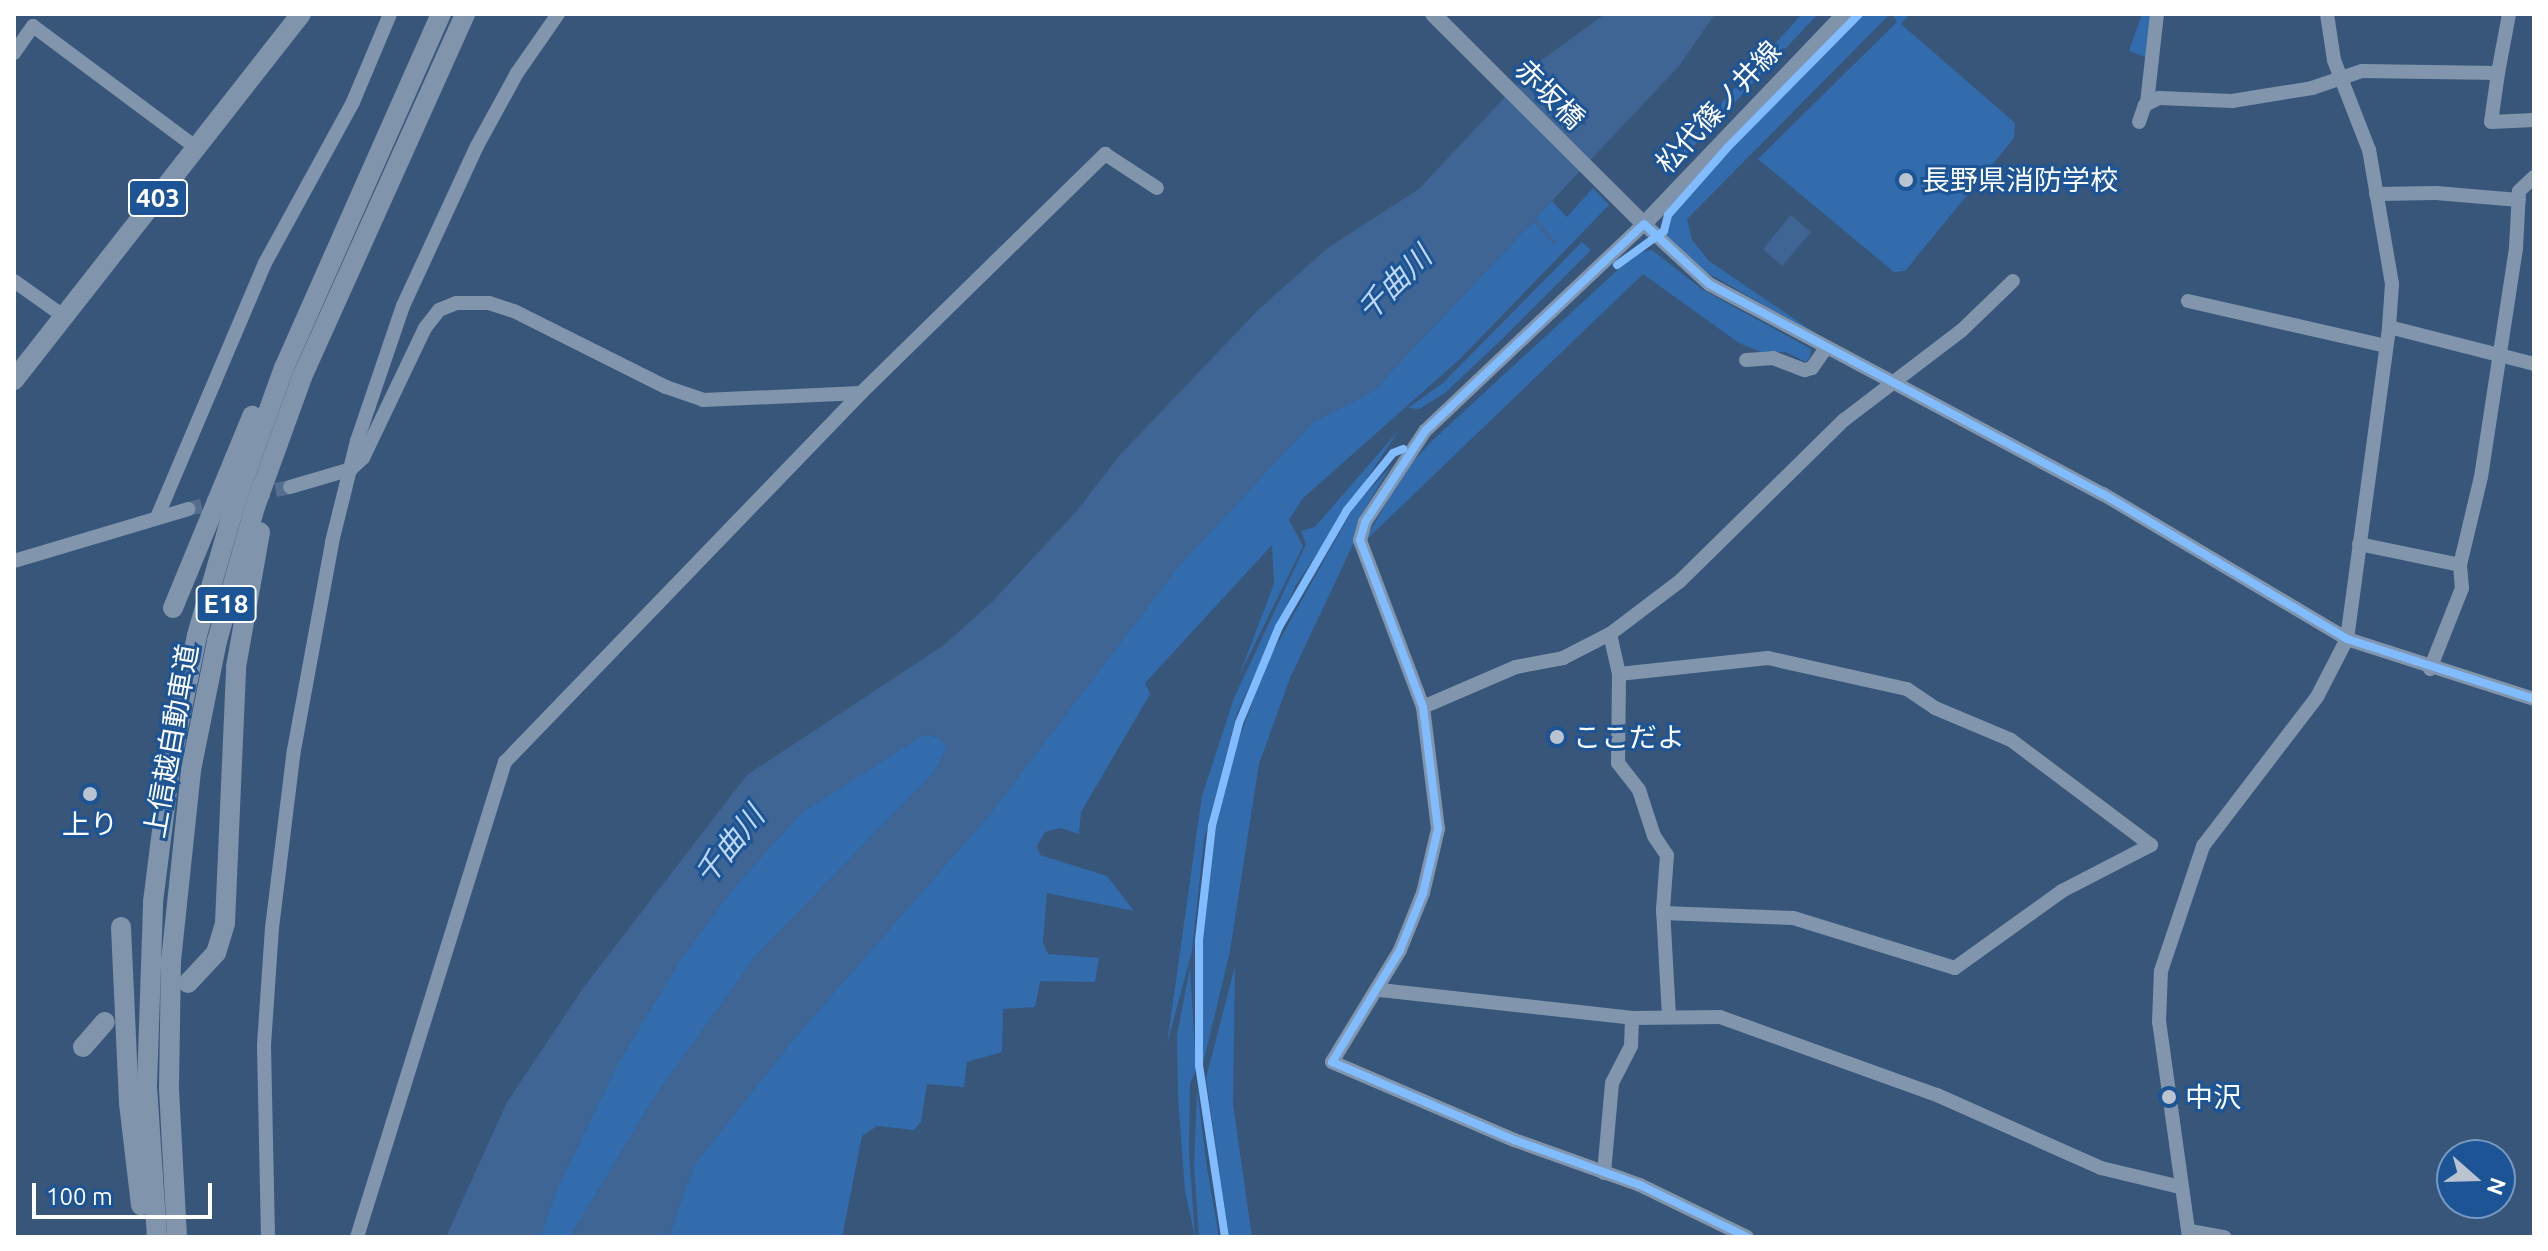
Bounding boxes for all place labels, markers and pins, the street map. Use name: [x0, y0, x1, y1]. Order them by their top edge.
place label: 長野県消防学校: [1922, 163, 2118, 197]
marker: 長野県消防学校: [1897, 171, 1915, 189]
place label: ここだよ: [1573, 720, 1685, 754]
marker: ここだよ: [1548, 728, 1566, 746]
marker: 上り: [81, 785, 99, 803]
place label: 上り: [62, 807, 118, 841]
place label: 中沢: [2185, 1080, 2241, 1114]
marker: 中沢: [2160, 1088, 2178, 1106]

